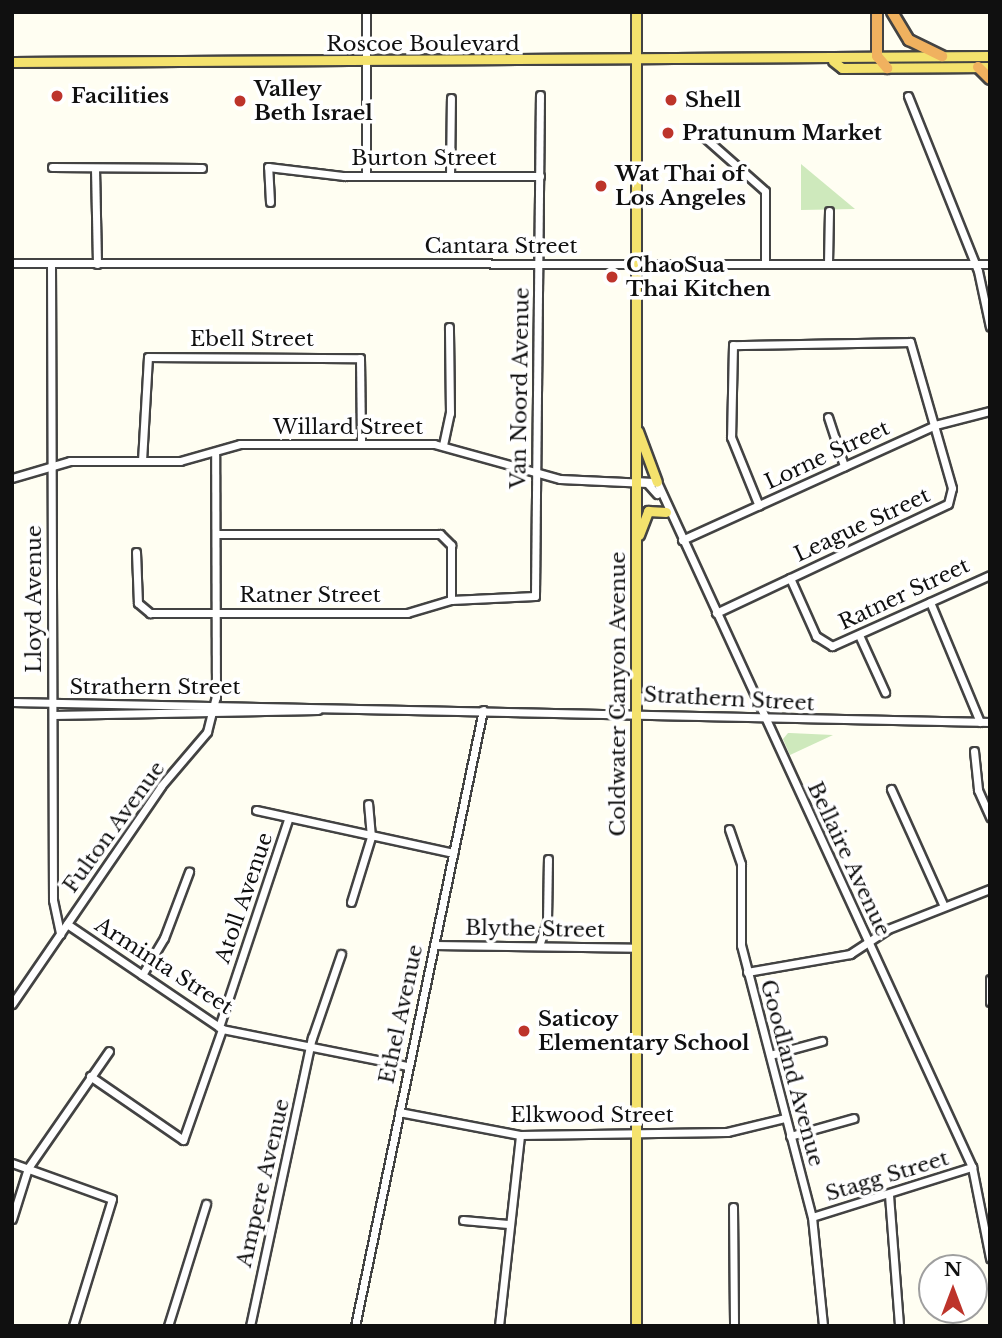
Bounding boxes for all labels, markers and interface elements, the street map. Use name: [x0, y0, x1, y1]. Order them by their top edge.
street label: Roscoe Boulevard: [326, 31, 520, 57]
place label: Valley Beth Israel: [254, 76, 373, 126]
place label: Facilities: [71, 83, 169, 109]
place label: Shell: [685, 87, 741, 113]
marker: Facilities: [49, 88, 65, 104]
marker: Shell: [663, 92, 679, 108]
marker: Valley Beth Israel: [232, 93, 248, 109]
place label: Pratunum Market: [682, 120, 882, 146]
marker: Pratunum Market: [660, 125, 676, 141]
street label: Burton Street: [351, 145, 497, 171]
place label: Wat Thai of Los Angeles: [615, 161, 747, 211]
marker: Wat Thai of Los Angeles: [593, 178, 609, 194]
street label: Cantara Street: [424, 233, 578, 259]
place label: ChaoSua Thai Kitchen: [626, 252, 771, 302]
marker: ChaoSua Thai Kitchen: [604, 269, 620, 285]
street label: Van Noord Avenue: [506, 287, 534, 489]
street label: Ebell Street: [190, 326, 314, 352]
street label: Willard Street: [273, 414, 423, 440]
street label: Lorne Street: [761, 415, 893, 495]
street label: League Street: [790, 483, 934, 567]
street label: Lloyd Avenue: [21, 525, 47, 673]
street label: Coldwater Canyon Avenue: [605, 551, 631, 837]
street label: Ratner Street: [834, 553, 974, 635]
street label: Ratner Street: [239, 582, 381, 608]
street label: Strathern Street: [69, 674, 241, 700]
street label: Strathern Street: [643, 682, 815, 716]
street label: Fulton Avenue: [58, 756, 170, 898]
street label: Bellaire Avenue: [802, 777, 896, 941]
street label: Atoll Avenue: [210, 829, 278, 967]
street label: Arminta Street: [90, 912, 238, 1020]
street label: Blythe Street: [465, 915, 605, 943]
street label: Ethel Avenue: [374, 942, 428, 1086]
street label: Goodland Avenue: [755, 977, 829, 1169]
place label: Saticoy Elementary School: [538, 1006, 750, 1056]
marker: Saticoy Elementary School: [516, 1023, 532, 1039]
street label: Ampere Avenue: [231, 1096, 295, 1270]
street label: Elkwood Street: [510, 1102, 674, 1128]
street label: Stagg Street: [822, 1145, 952, 1207]
north arrow: [918, 1254, 988, 1324]
text: N: [944, 1258, 962, 1281]

